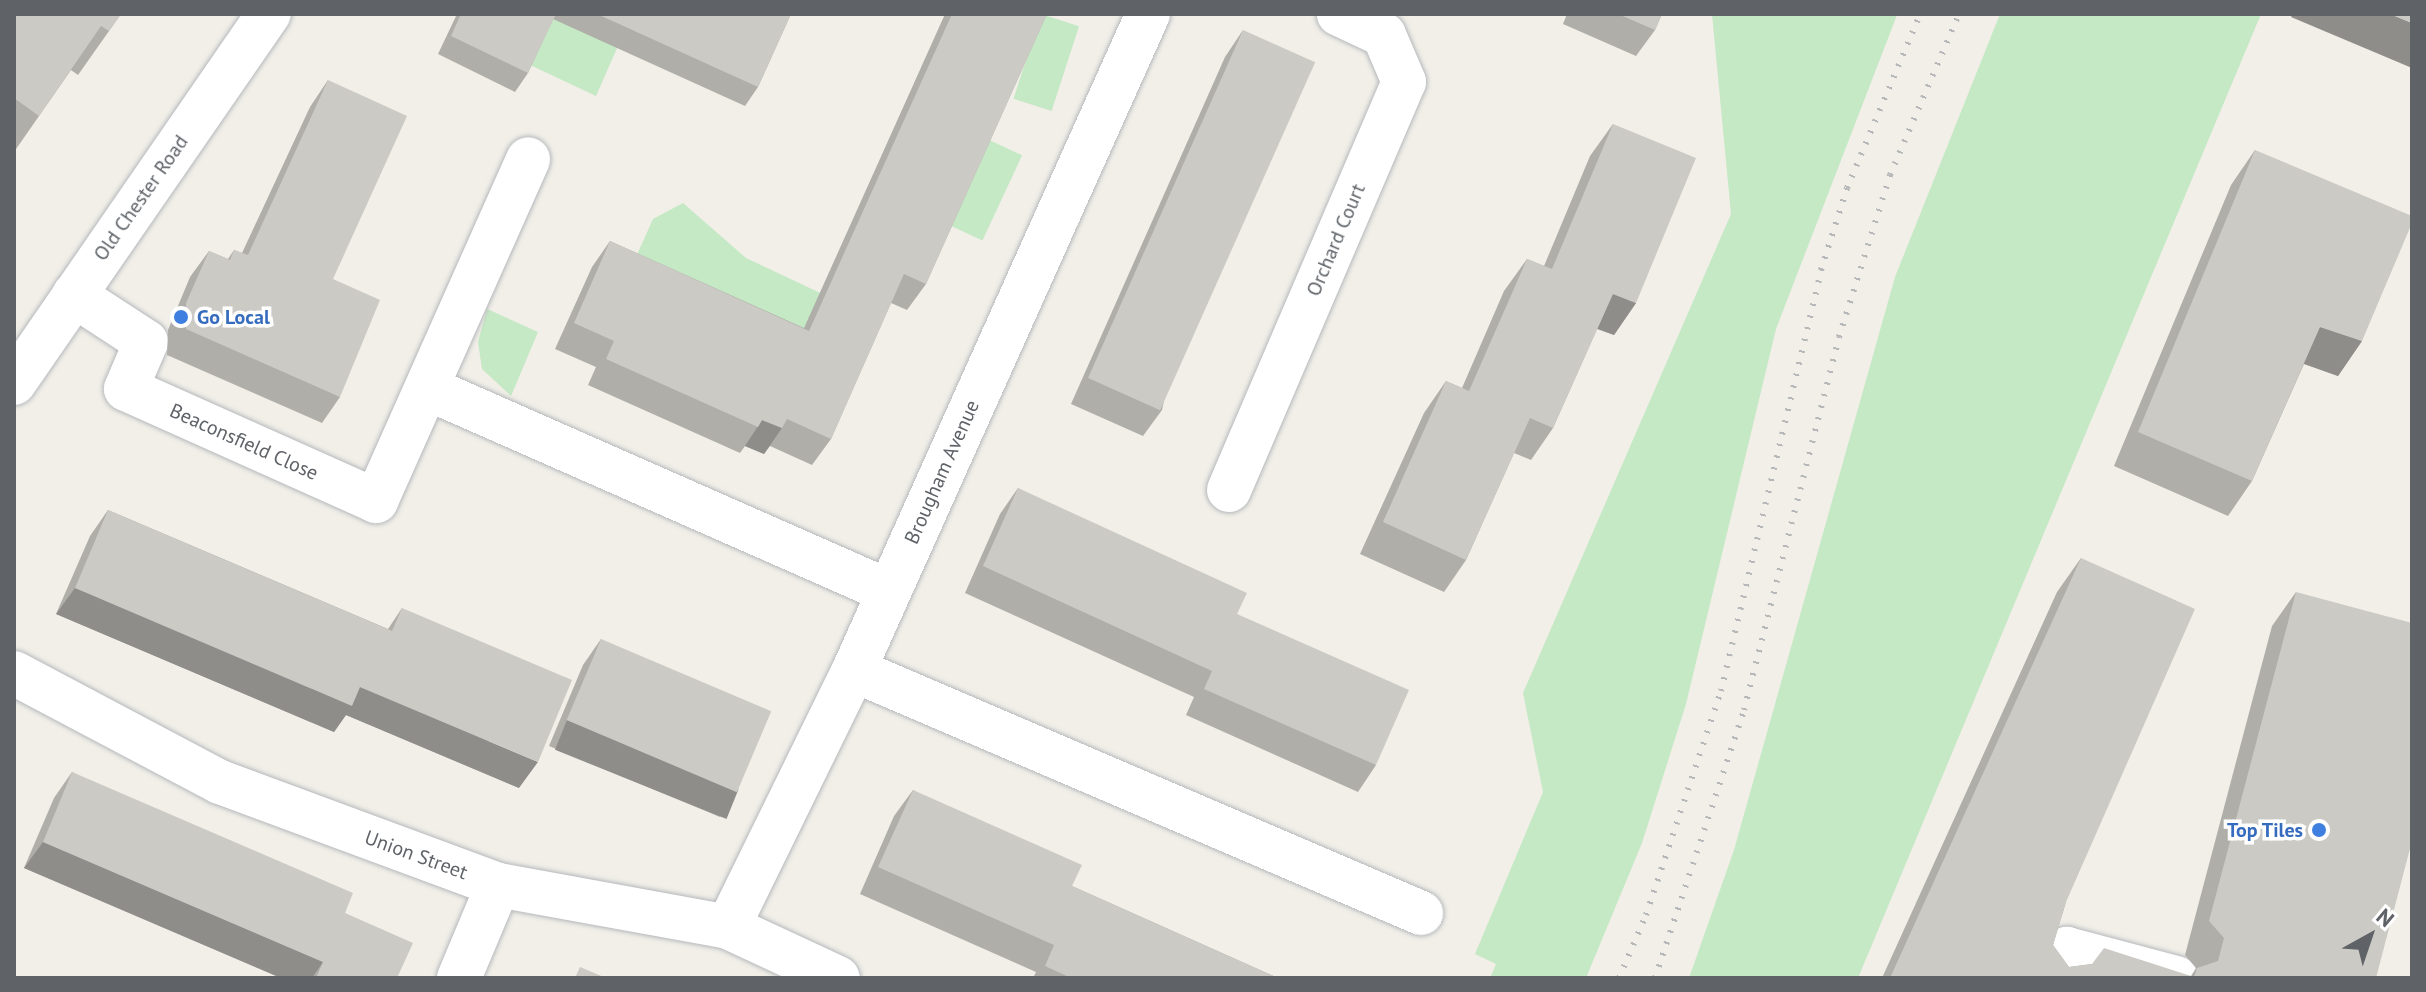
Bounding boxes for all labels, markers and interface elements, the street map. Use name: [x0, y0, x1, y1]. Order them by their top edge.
street label: Old Chester Road: [89, 131, 193, 265]
street label: Orchard Court: [1302, 180, 1370, 300]
place label: Go Local: [197, 305, 270, 329]
marker: Go Local: [172, 308, 190, 326]
street label: Brougham Avenue: [899, 396, 985, 548]
street label: Beaconsfield Close: [166, 399, 322, 485]
place label: Top Tiles: [2226, 818, 2303, 842]
marker: Top Tiles: [2310, 821, 2328, 839]
street label: Union Street: [361, 825, 471, 885]
north arrow: [2330, 896, 2410, 976]
text: N: [2371, 902, 2400, 933]

